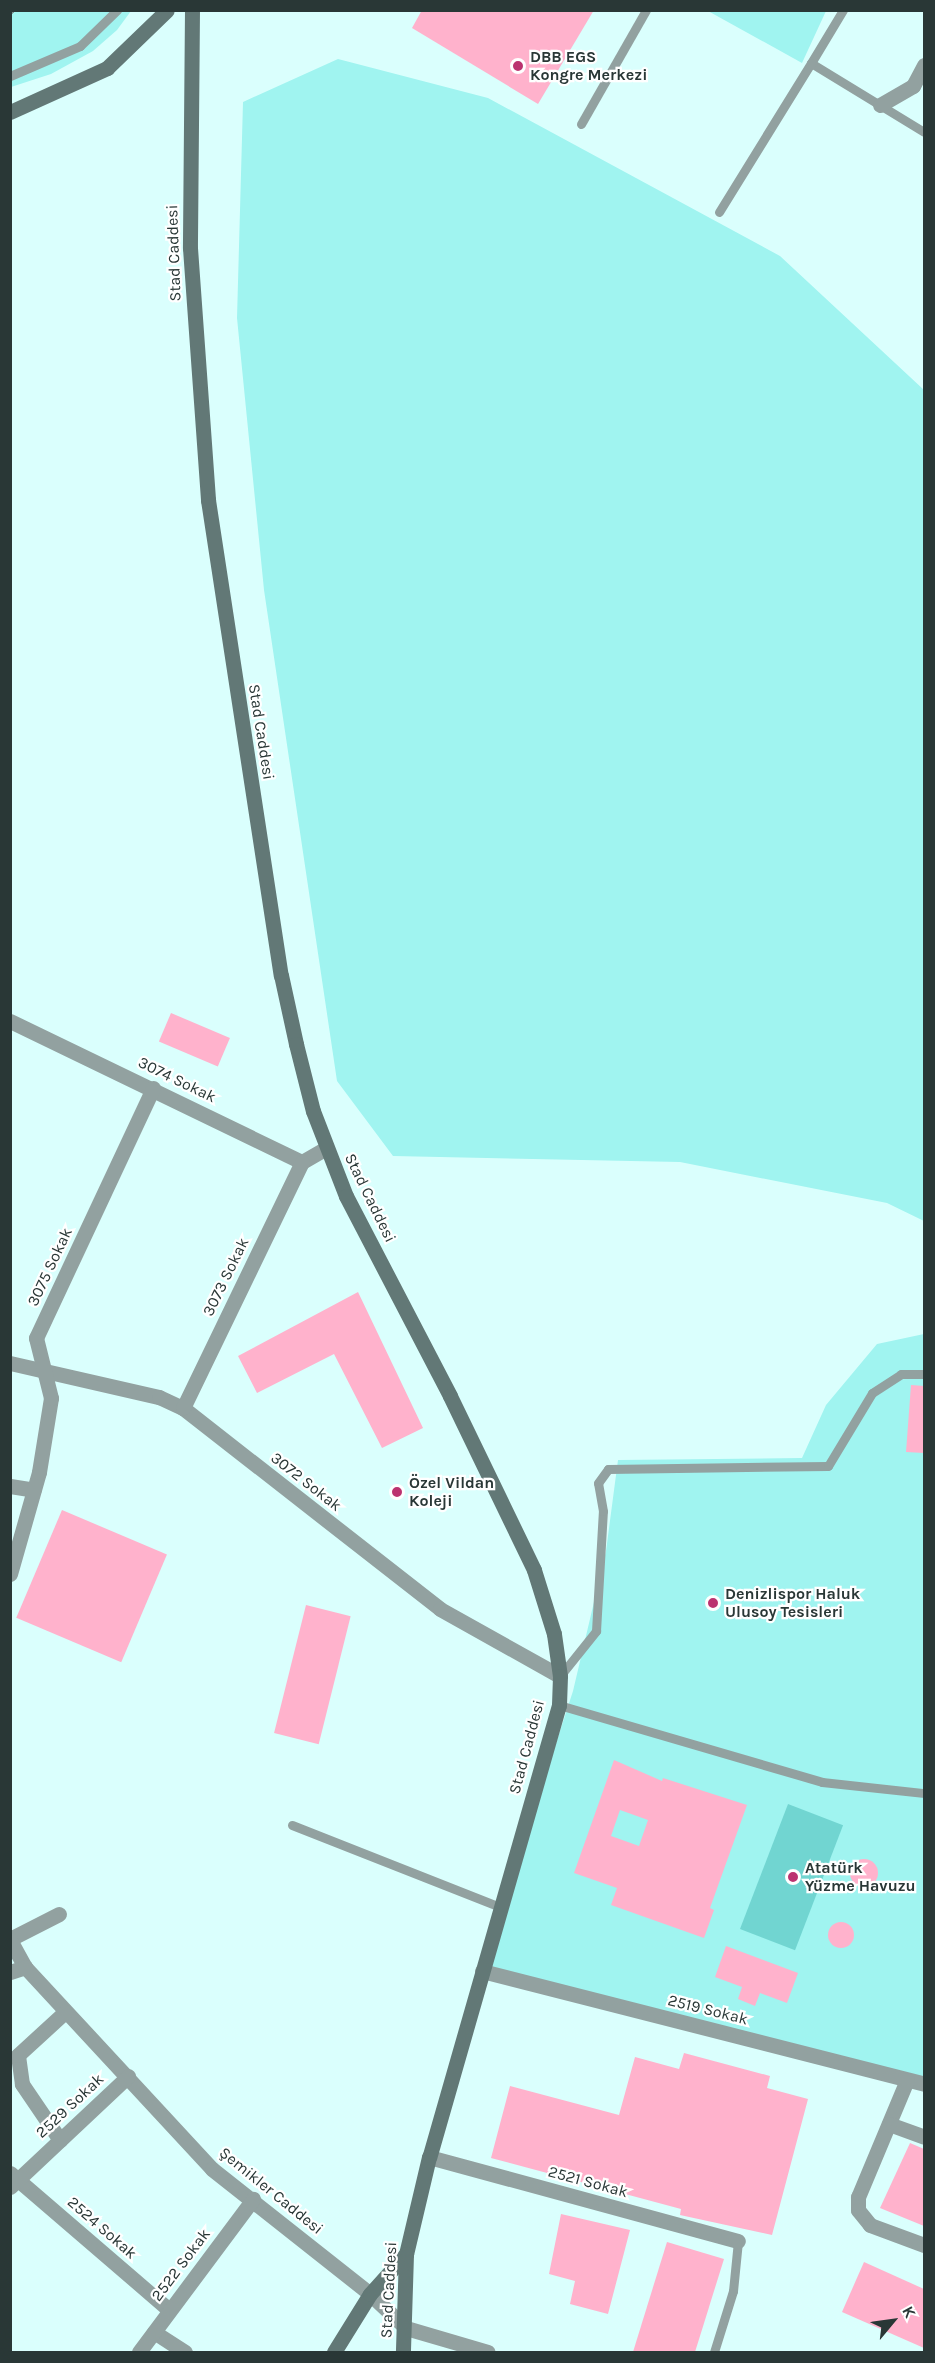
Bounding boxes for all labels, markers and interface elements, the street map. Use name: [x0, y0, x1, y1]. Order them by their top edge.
place label: DBB EGS Kongre Merkezi: [530, 47, 647, 85]
marker: DBB EGS Kongre Merkezi: [511, 59, 525, 73]
street label: Stad Caddesi: [163, 204, 185, 302]
street label: Stad Caddesi: [244, 683, 278, 781]
street label: 3074 Sokak: [135, 1053, 219, 1107]
street label: Stad Caddesi: [340, 1150, 400, 1246]
street label: 3075 Sokak: [23, 1225, 77, 1309]
street label: 3073 Sokak: [199, 1235, 253, 1319]
street label: 3072 Sokak: [267, 1448, 345, 1516]
place label: Özel Vildan Koleji: [409, 1473, 494, 1511]
marker: Özel Vildan Koleji: [390, 1485, 404, 1499]
place label: Denizlispor Haluk Ulusoy Tesisleri: [725, 1584, 860, 1622]
marker: Denizlispor Haluk Ulusoy Tesisleri: [706, 1596, 720, 1610]
street label: Stad Caddesi: [505, 1698, 549, 1796]
place label: Atatürk Yüzme Havuzu: [805, 1858, 916, 1896]
marker: Atatürk Yüzme Havuzu: [786, 1870, 800, 1884]
street label: 2519 Sokak: [666, 1991, 750, 2029]
street label: 2529 Sokak: [32, 2070, 108, 2142]
street label: Şemikler Caddesi: [215, 2143, 327, 2239]
street label: 2521 Sokak: [546, 2162, 630, 2202]
street label: 2524 Sokak: [63, 2193, 141, 2263]
street label: 2522 Sokak: [147, 2225, 215, 2305]
street label: Stad Caddesi: [377, 2241, 401, 2339]
north arrow: [863, 2291, 923, 2351]
text: K: [898, 2303, 920, 2321]

